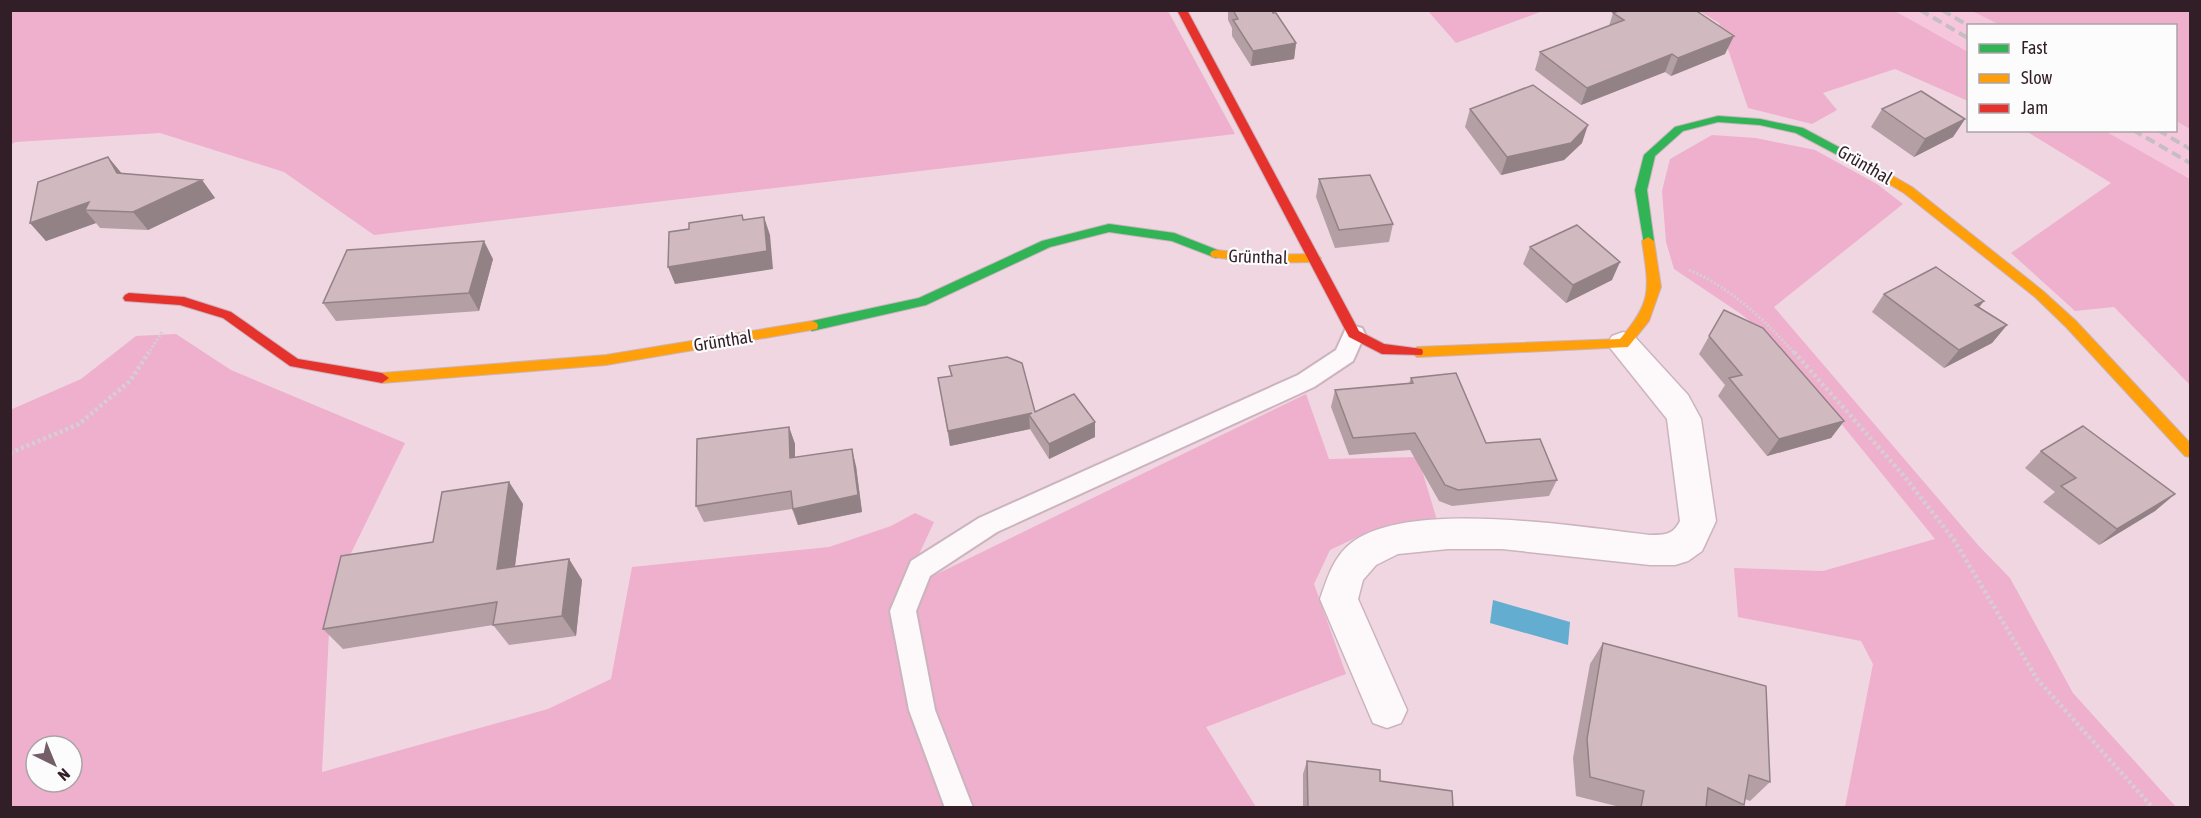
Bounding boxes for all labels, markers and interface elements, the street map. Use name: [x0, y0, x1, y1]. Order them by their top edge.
legend: [1967, 24, 2177, 132]
text: Fast: [2021, 37, 2048, 58]
text: Slow: [2021, 67, 2052, 88]
text: Jam: [2021, 97, 2048, 118]
street label: Grünthal: [1834, 141, 1896, 189]
street label: Grünthal: [1228, 245, 1288, 268]
street label: Grünthal: [692, 325, 754, 356]
north arrow: [24, 734, 84, 794]
text: N: [55, 765, 74, 785]

